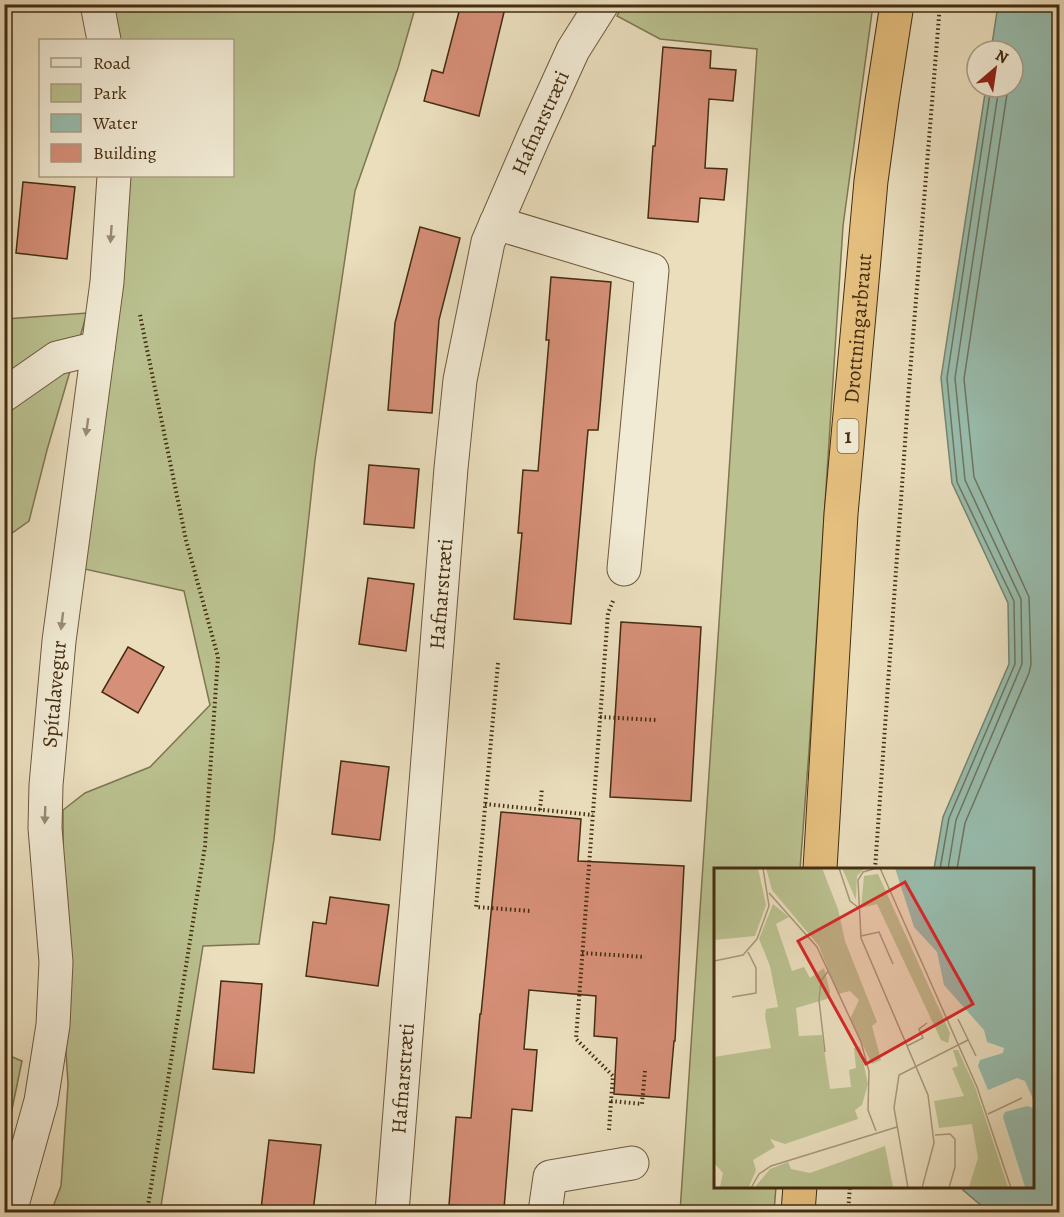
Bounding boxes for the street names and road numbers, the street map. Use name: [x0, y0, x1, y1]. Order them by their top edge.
street label: Hafnarstræti: [505, 66, 576, 179]
street label: Drottningarbraut: [837, 252, 878, 405]
road number: 1: [838, 419, 858, 453]
street label: Hafnarstræti: [423, 537, 459, 651]
street label: Spítalavegur: [35, 639, 73, 749]
street label: Hafnarstræti: [384, 1022, 421, 1135]

